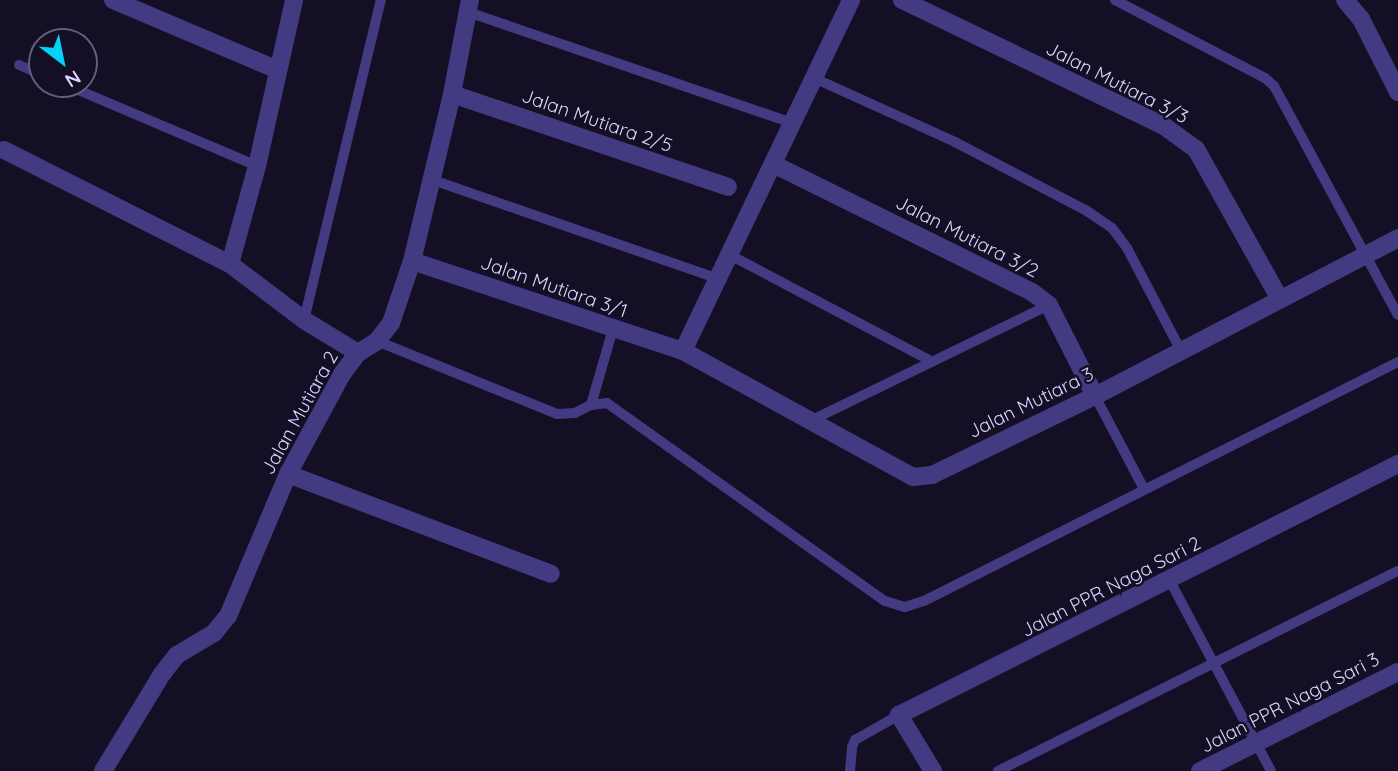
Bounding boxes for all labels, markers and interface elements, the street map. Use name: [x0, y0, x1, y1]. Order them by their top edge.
north arrow: [28, 28, 98, 98]
street label: Jalan Mutiara 3/3: [1042, 37, 1192, 129]
text: N: [61, 65, 85, 93]
street label: Jalan Mutiara 2/5: [519, 85, 675, 157]
street label: Jalan Mutiara 3/2: [892, 191, 1042, 283]
street label: Jalan Mutiara 3/1: [478, 251, 630, 323]
street label: Jalan Mutiara 2: [257, 347, 343, 479]
street label: Jalan Mutiara 3: [965, 363, 1097, 443]
street label: Jalan PPR Naga Sari 2: [1018, 532, 1204, 642]
street label: Jalan PPR Naga Sari 3: [1197, 648, 1383, 758]

